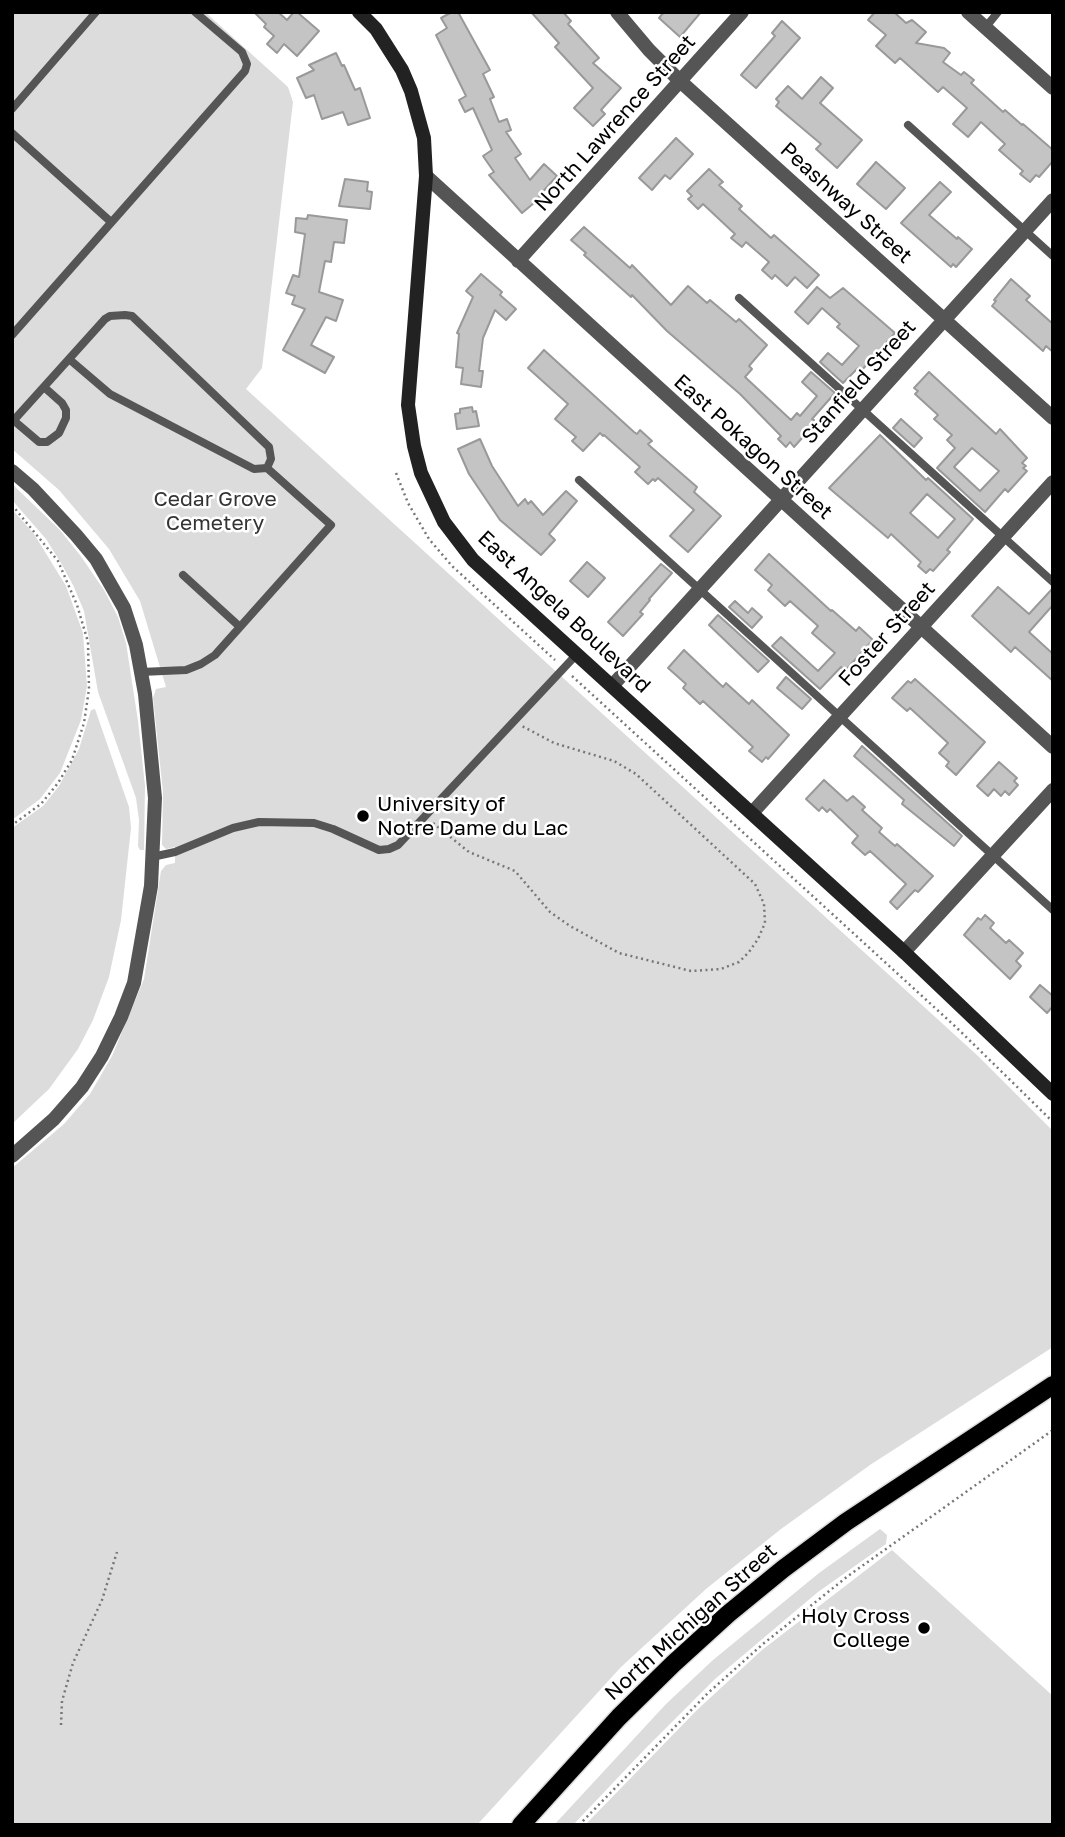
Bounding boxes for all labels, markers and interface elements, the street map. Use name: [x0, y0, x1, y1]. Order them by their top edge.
street label: North Lawrence Street: [529, 30, 701, 216]
street label: Peashway Street: [775, 137, 917, 269]
street label: Stanfield Street: [797, 315, 921, 449]
street label: East Pokagon Street: [668, 369, 838, 525]
park label: Cedar Grove Cemetery: [153, 486, 277, 536]
street label: East Angela Boulevard: [473, 525, 655, 699]
street label: Foster Street: [833, 576, 941, 692]
place label: University of Notre Dame du Lac: [377, 791, 568, 841]
marker: University of Notre Dame du Lac: [355, 808, 371, 824]
street label: North Michigan Street: [600, 1538, 782, 1706]
place label: Holy Cross College: [801, 1603, 910, 1653]
marker: Holy Cross College: [916, 1620, 932, 1636]

